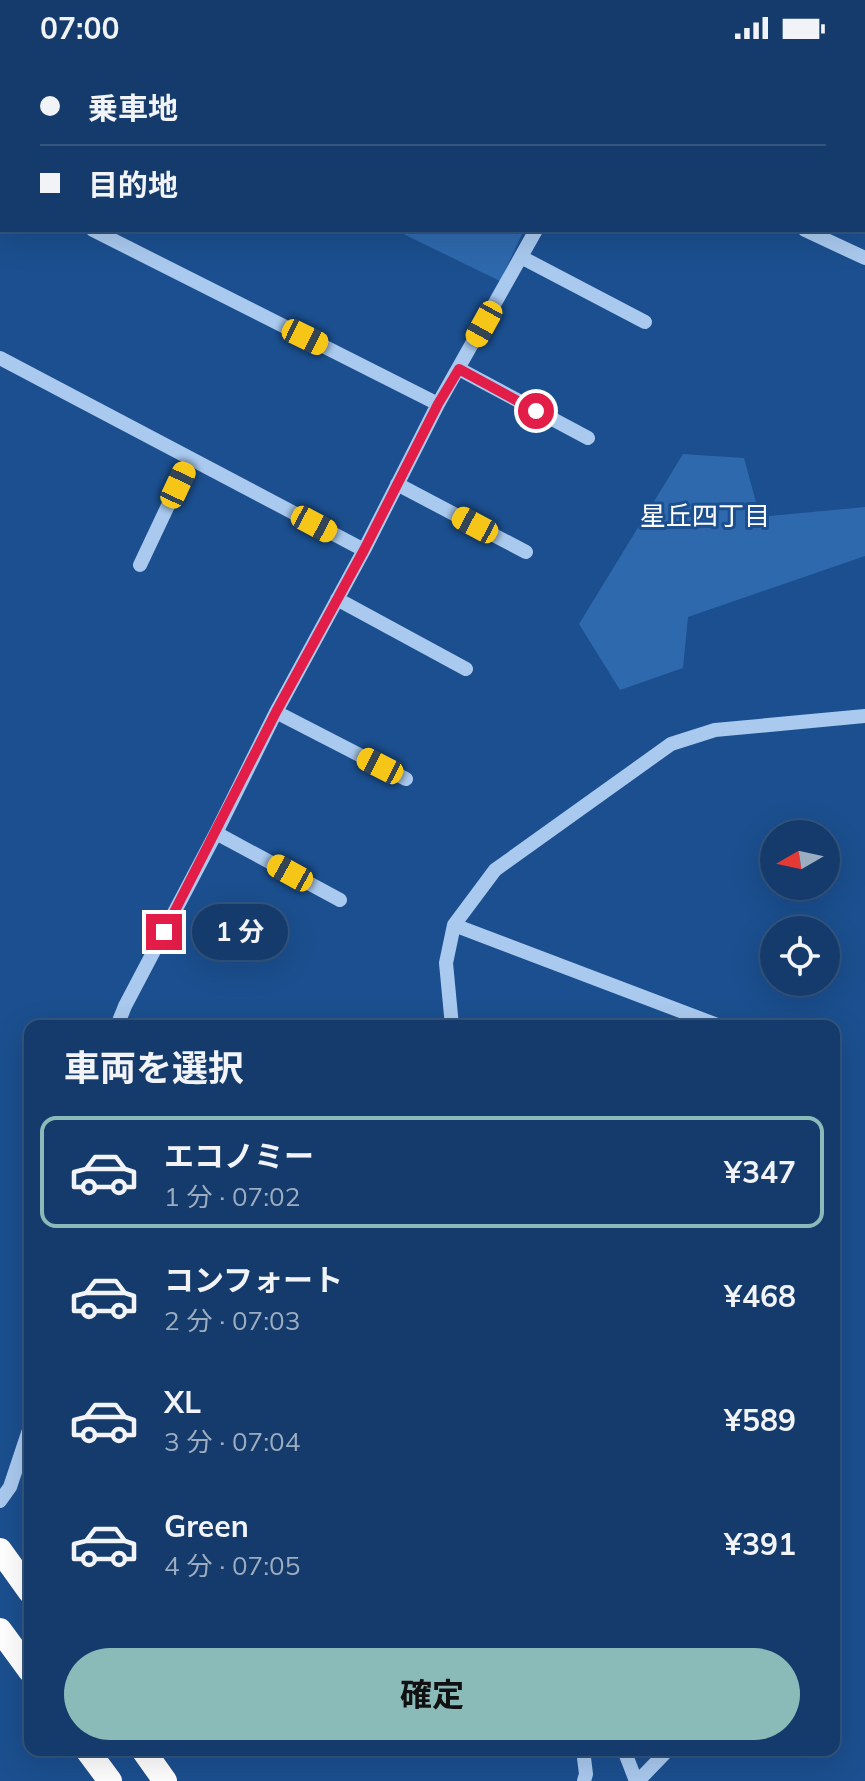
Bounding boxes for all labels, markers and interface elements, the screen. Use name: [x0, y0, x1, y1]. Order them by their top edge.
text: 07:00: [40, 9, 119, 47]
text: 乗車地: [88, 89, 178, 127]
text: 目的地: [88, 166, 178, 204]
car: [462, 297, 506, 351]
car: [278, 316, 332, 358]
route start: [518, 393, 554, 429]
car: [157, 458, 199, 512]
district label: 星丘四丁目: [640, 499, 770, 532]
car: [287, 502, 341, 546]
car: [448, 503, 502, 547]
car: [353, 744, 407, 788]
north arrow: [760, 820, 840, 900]
map controls: [760, 820, 840, 996]
car: [263, 851, 317, 895]
callout: 1 分: [192, 904, 288, 960]
route end: [146, 914, 182, 950]
text: 1 分: [216, 915, 264, 948]
button: locate: [760, 916, 840, 996]
text: 車両を選択: [64, 1045, 244, 1090]
icon: car: [68, 1136, 140, 1208]
text: エコノミー: [164, 1137, 314, 1175]
text: ¥347: [724, 1153, 796, 1191]
text: 1 分 · 07:02: [164, 1180, 300, 1213]
icon: car: [68, 1260, 140, 1332]
text: コンフォート: [164, 1261, 343, 1299]
text: ¥468: [724, 1277, 796, 1315]
text: 2 分 · 07:03: [164, 1304, 300, 1337]
text: XL: [164, 1383, 201, 1421]
icon: car: [68, 1384, 140, 1456]
text: ¥589: [724, 1401, 796, 1439]
text: 3 分 · 07:04: [164, 1425, 300, 1458]
text: Green: [164, 1507, 249, 1545]
icon: car: [68, 1508, 140, 1580]
text: ¥391: [724, 1525, 796, 1563]
text: 4 分 · 07:05: [164, 1549, 300, 1582]
button: 確定: [64, 1648, 800, 1740]

